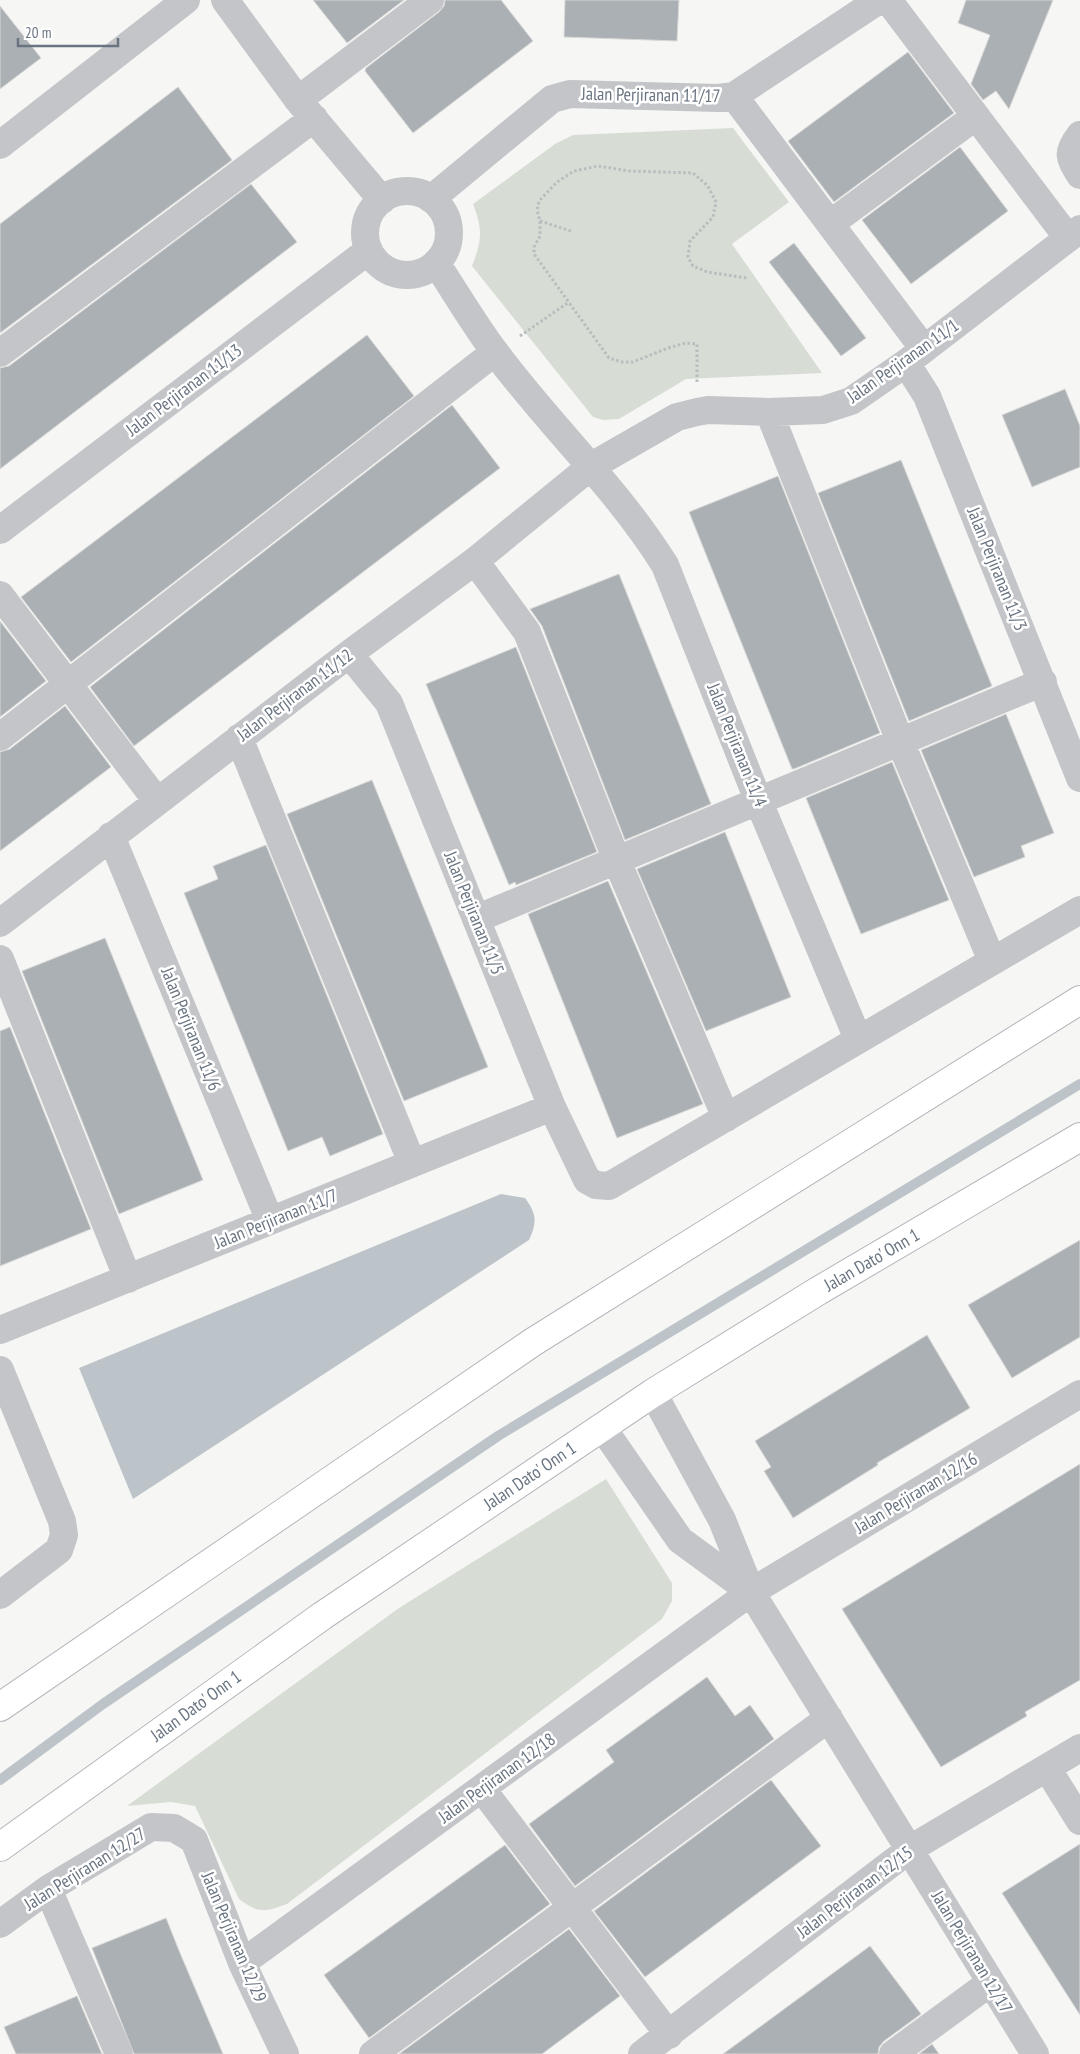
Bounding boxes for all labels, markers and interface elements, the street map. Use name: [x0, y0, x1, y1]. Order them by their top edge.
scale bar: [18, 15, 118, 47]
text: 20 m: [25, 23, 51, 42]
street label: Jalan Perjiranan 11/17: [580, 82, 721, 107]
street label: Jalan Perjiranan 11/1: [842, 314, 963, 408]
street label: Jalan Perjiranan 11/13: [120, 339, 246, 441]
street label: Jalan Perjiranan 11/3: [962, 503, 1033, 634]
street label: Jalan Perjiranan 11/12: [231, 644, 357, 746]
street label: Jalan Perjiranan 11/4: [702, 679, 773, 810]
street label: Jalan Perjiranan 11/5: [439, 847, 510, 978]
street label: Jalan Perjiranan 11/6: [156, 963, 227, 1094]
street label: Jalan Perjiranan 11/7: [210, 1183, 341, 1254]
street label: Jalan Dato' Onn 1: [819, 1223, 924, 1297]
street label: Jalan Dato' Onn 1: [478, 1436, 580, 1515]
street label: Jalan Perjiranan 12/16: [849, 1447, 981, 1539]
street label: Jalan Dato' Onn 1: [145, 1665, 246, 1747]
street label: Jalan Perjiranan 12/18: [433, 1727, 560, 1828]
street label: Jalan Perjiranan 12/27: [19, 1822, 150, 1916]
street label: Jalan Perjiranan 12/15: [791, 1841, 917, 1943]
street label: Jalan Perjiranan 12/29: [196, 1867, 272, 2005]
street label: Jalan Perjiranan 12/17: [926, 1885, 1018, 2017]

